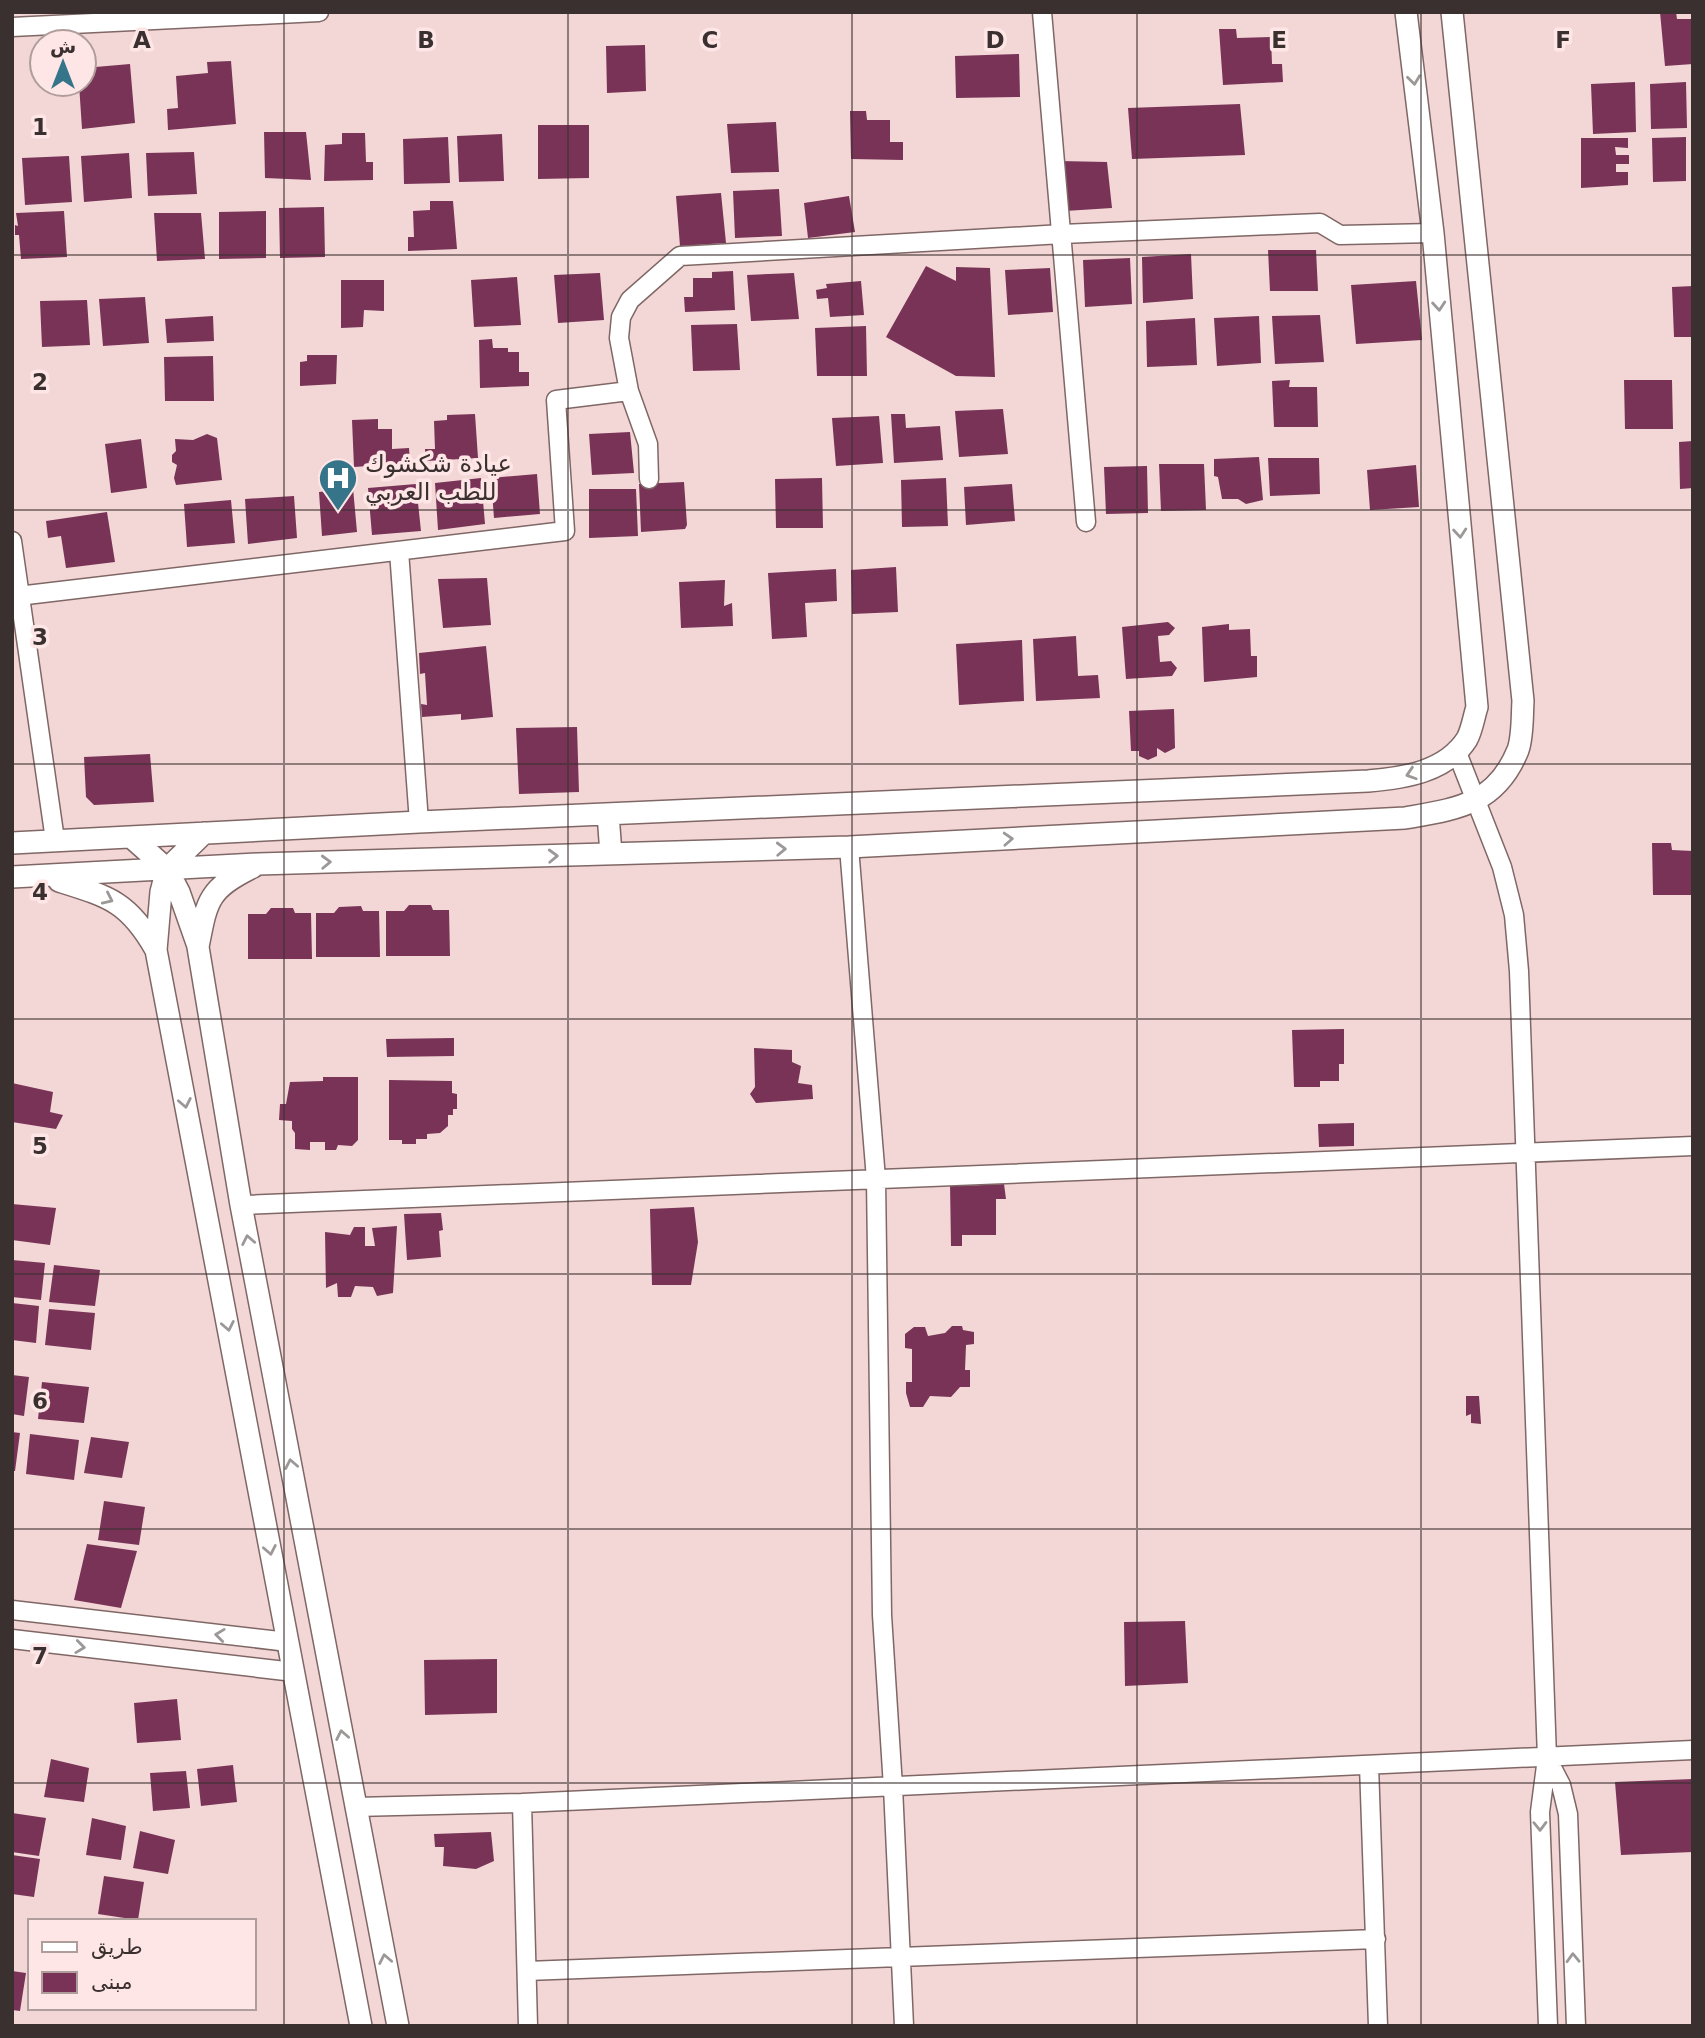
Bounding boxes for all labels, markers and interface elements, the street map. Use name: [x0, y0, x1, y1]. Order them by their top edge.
text: A: [133, 27, 151, 53]
text: B: [417, 27, 435, 53]
text: C: [702, 27, 718, 53]
text: D: [985, 27, 1005, 53]
text: E: [1271, 27, 1287, 53]
text: F: [1555, 27, 1571, 53]
north arrow: [28, 28, 98, 98]
text: ش: [50, 35, 76, 58]
one-way arrow: [1407, 74, 1422, 86]
text: 1: [32, 114, 48, 140]
one-way arrow: [1432, 300, 1447, 312]
text: 2: [32, 369, 48, 395]
place label: عيادة شكشوك للطب العربي: [365, 450, 512, 506]
hospital icon: عيادة شكشوك للطب العربي: [317, 457, 359, 512]
one-way arrow: [1453, 527, 1468, 538]
text: 3: [32, 624, 48, 650]
one-way arrow: [1406, 766, 1418, 781]
one-way arrow: [1003, 831, 1014, 846]
one-way arrow: [776, 841, 787, 857]
one-way arrow: [548, 848, 559, 863]
one-way arrow: [321, 855, 332, 870]
text: 4: [32, 879, 48, 905]
one-way arrow: [101, 891, 113, 905]
one-way arrow: [177, 1097, 192, 1109]
text: 5: [32, 1133, 48, 1159]
one-way arrow: [242, 1234, 257, 1246]
one-way arrow: [219, 1320, 234, 1332]
text: 6: [32, 1388, 48, 1414]
one-way arrow: [284, 1458, 299, 1470]
one-way arrow: [262, 1544, 277, 1556]
one-way arrow: [215, 1627, 226, 1642]
one-way arrow: [75, 1639, 86, 1654]
text: 7: [32, 1643, 48, 1669]
one-way arrow: [335, 1729, 350, 1741]
one-way arrow: [1533, 1821, 1548, 1832]
legend: [28, 1919, 256, 2010]
text: طريق: [91, 1935, 143, 1959]
one-way arrow: [1566, 1952, 1581, 1963]
one-way arrow: [378, 1953, 393, 1965]
text: مبنى: [91, 1970, 132, 1994]

